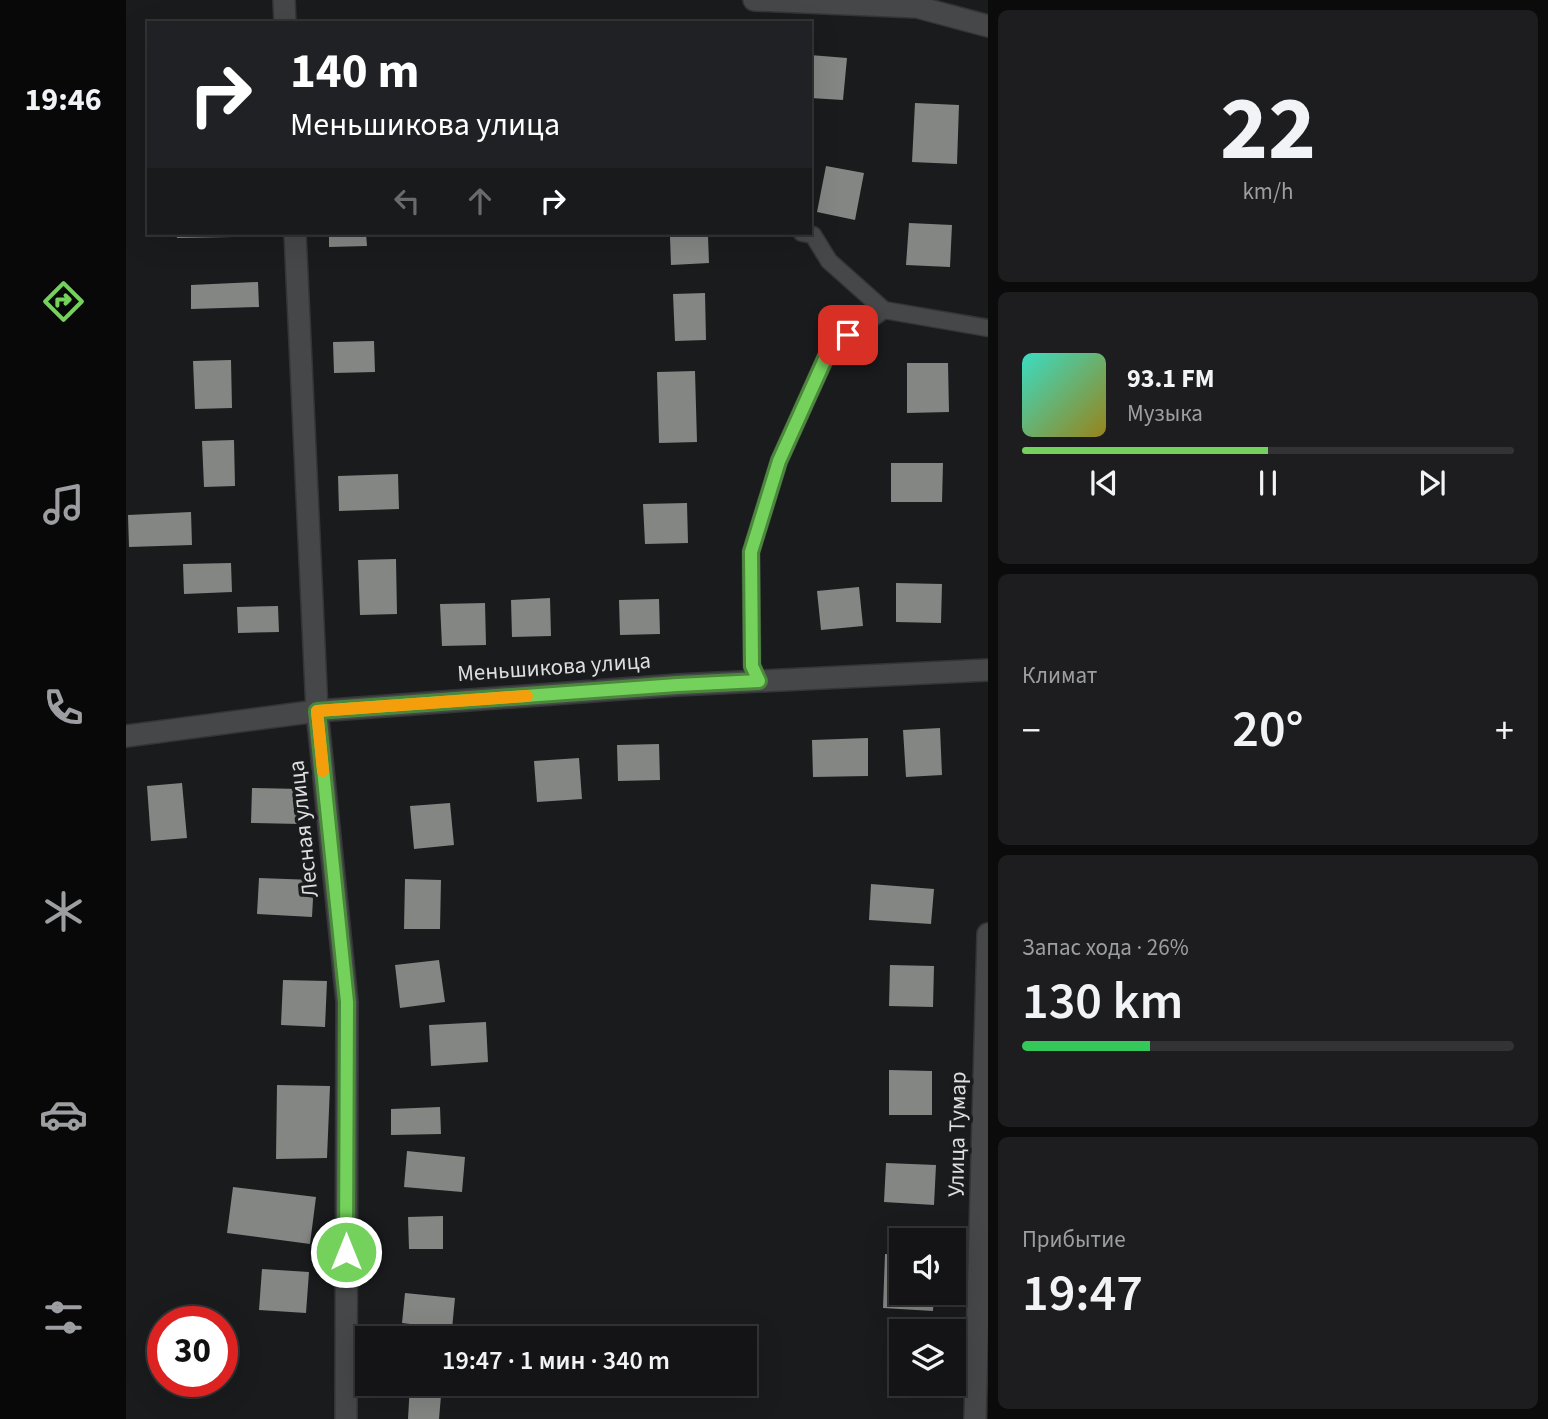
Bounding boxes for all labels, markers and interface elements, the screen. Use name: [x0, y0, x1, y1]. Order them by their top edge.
text: 140 m: [290, 37, 419, 107]
icon: right: [175, 49, 266, 140]
text: 22: [1220, 65, 1316, 194]
text: 19:46: [24, 77, 102, 123]
text: Меньшикова улица: [290, 102, 560, 148]
text: km/h: [1242, 175, 1294, 208]
icon: left: [388, 182, 426, 220]
icon: ahead: [461, 182, 499, 220]
icon: right: [534, 182, 572, 220]
icon: directions: [39, 277, 88, 326]
pin: [818, 305, 878, 365]
icon: arrive: [829, 316, 867, 354]
text: 93.1 FM: [1127, 360, 1215, 397]
text: Музыка: [1127, 397, 1203, 430]
icon: previous: [1085, 464, 1123, 502]
icon: pause: [1249, 464, 1287, 502]
icon: next: [1413, 464, 1451, 502]
icon: music: [39, 480, 88, 529]
street label: Меньшикова улица: [456, 644, 652, 690]
text: Климат: [1022, 659, 1097, 692]
icon: phone: [39, 683, 88, 732]
text: 20°: [1232, 693, 1304, 767]
text: −: [1022, 704, 1041, 758]
text: +: [1495, 704, 1514, 758]
street label: Лесная улица: [279, 759, 327, 899]
icon: climate: [39, 887, 88, 936]
text: Запас хода · 26%: [1022, 931, 1189, 964]
text: 130 km: [1022, 965, 1183, 1039]
street label: Улица Тумар: [939, 1071, 975, 1197]
icon: car: [39, 1090, 88, 1139]
position arrow: [309, 1215, 383, 1289]
text: Прибытие: [1022, 1223, 1126, 1256]
map controls: [889, 1228, 966, 1396]
button: sound: [889, 1228, 966, 1305]
text: 19:47: [1022, 1257, 1143, 1331]
icon: filters: [39, 1293, 88, 1342]
speed limit sign: 30: [147, 1306, 238, 1397]
button: layers: [889, 1319, 966, 1396]
text: 19:47 · 1 мин · 340 m: [442, 1342, 670, 1379]

